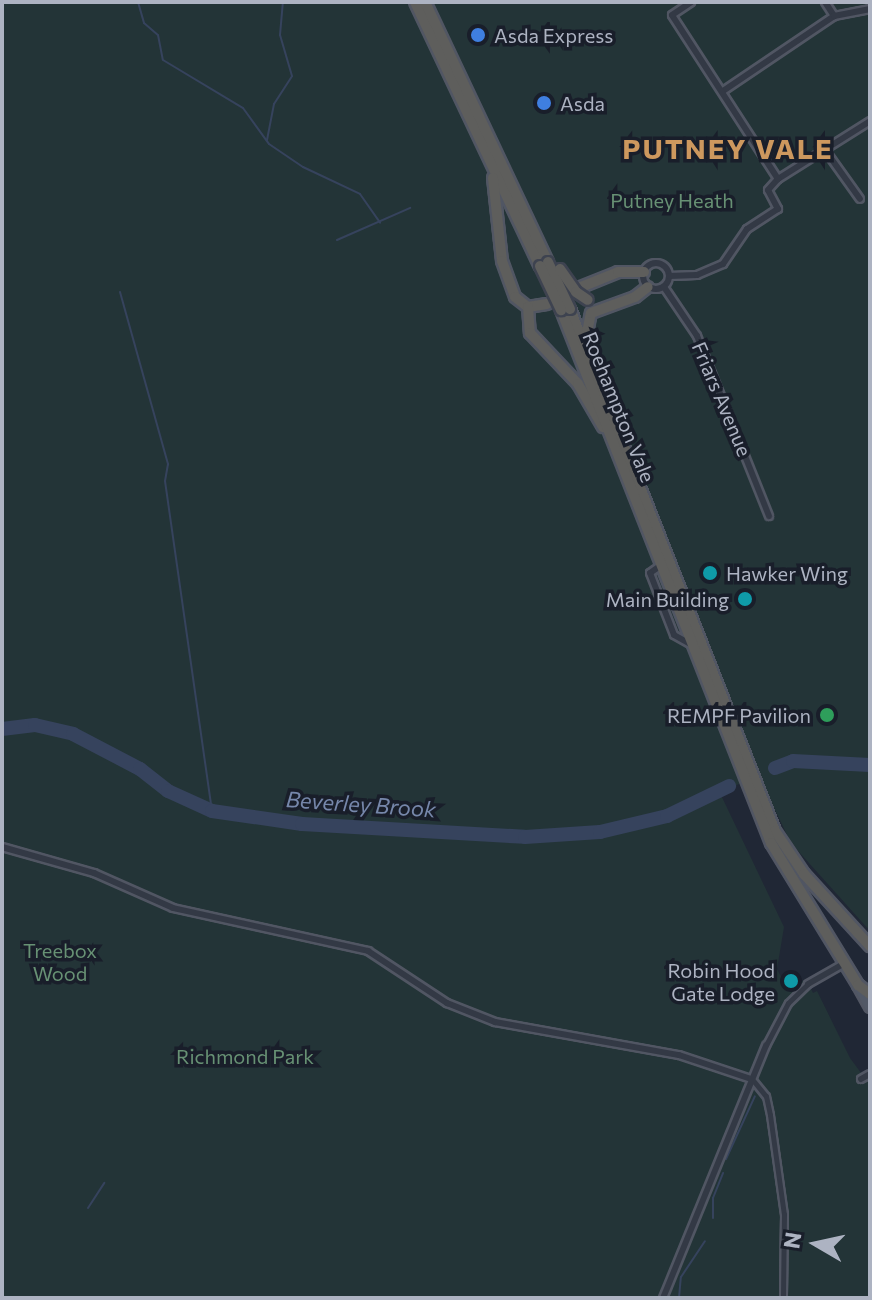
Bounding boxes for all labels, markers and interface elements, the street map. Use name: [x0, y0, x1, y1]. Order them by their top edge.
place label: Asda Express: [494, 23, 613, 47]
marker: Asda Express: [469, 26, 487, 44]
place label: Asda: [560, 91, 605, 115]
marker: Asda: [535, 94, 553, 112]
district label: PUTNEY VALE: [622, 131, 834, 165]
park label: Putney Heath: [610, 188, 734, 212]
street label: Roehampton Vale: [578, 328, 660, 486]
street label: Friars Avenue: [687, 338, 757, 460]
place label: Hawker Wing: [726, 561, 848, 585]
marker: Hawker Wing: [701, 564, 719, 582]
place label: Main Building: [606, 587, 729, 611]
marker: Main Building: [736, 590, 754, 608]
place label: REMPF Pavilion: [667, 703, 811, 727]
marker: REMPF Pavilion: [818, 706, 836, 724]
water label: Beverley Brook: [285, 786, 437, 822]
park label: Treebox Wood: [23, 938, 97, 985]
place label: Robin Hood Gate Lodge: [668, 958, 775, 1005]
marker: Robin Hood Gate Lodge: [782, 972, 800, 990]
park label: Richmond Park: [176, 1044, 314, 1068]
north arrow: [776, 1204, 856, 1284]
text: N: [777, 1230, 806, 1250]

